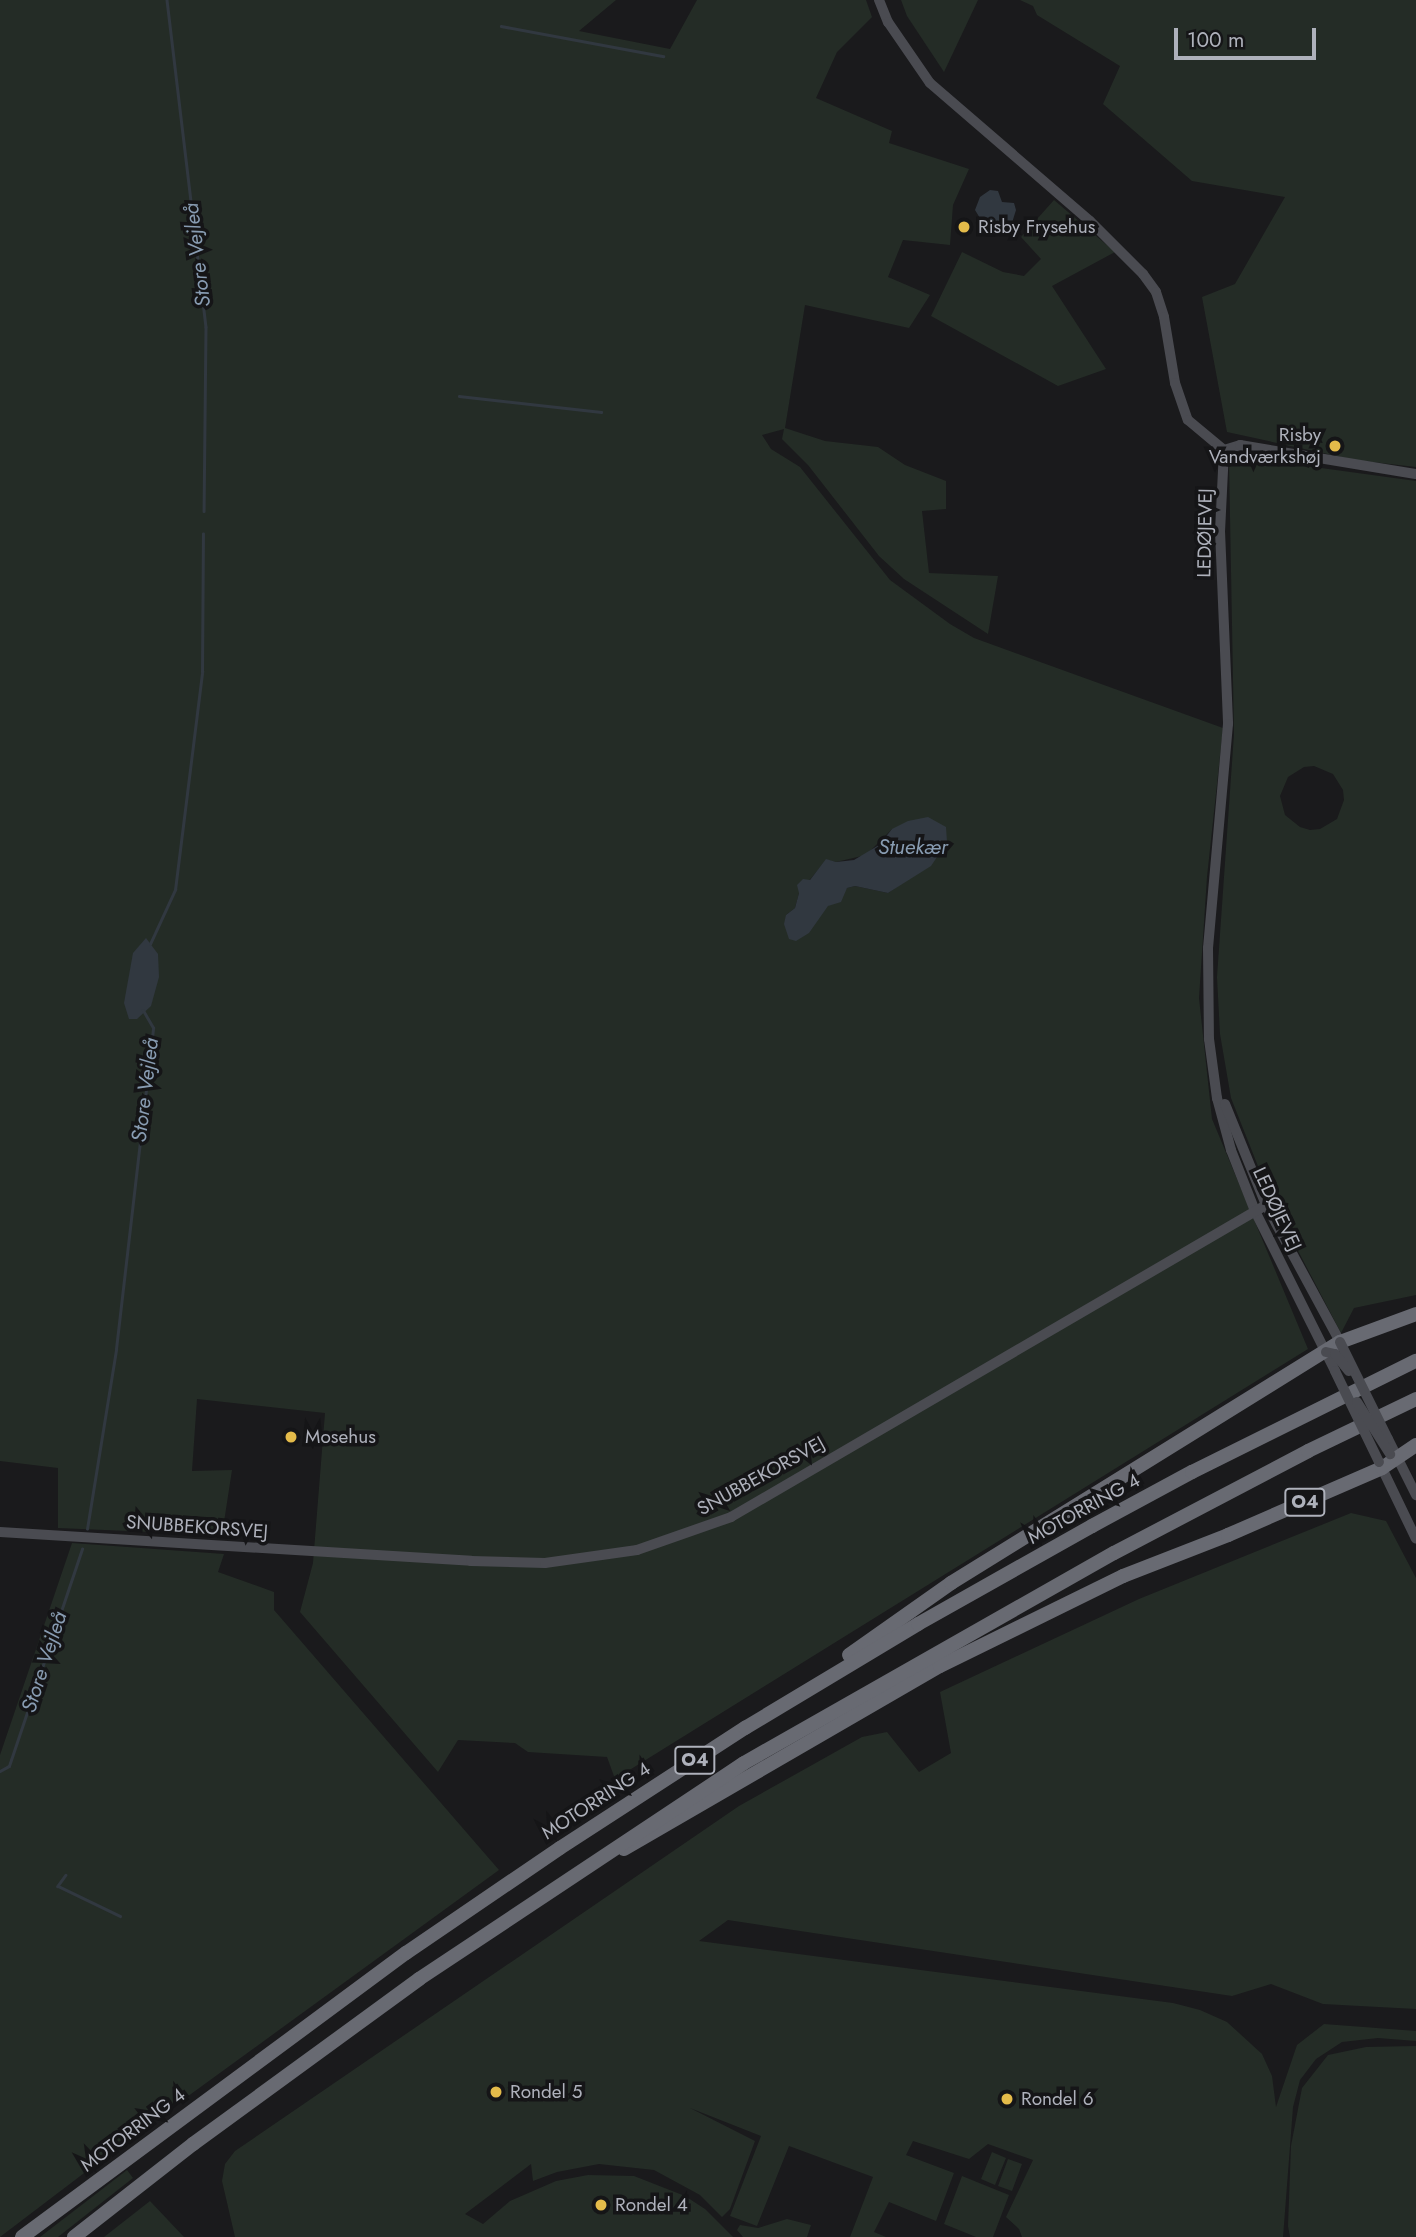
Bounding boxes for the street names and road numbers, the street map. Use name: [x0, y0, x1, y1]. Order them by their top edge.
street label: LEDØJEVEJ: [1193, 488, 1217, 578]
street label: LEDØJEVEJ: [1248, 1164, 1306, 1254]
street label: SNUBBEKORSVEJ: [693, 1432, 829, 1520]
street label: MOTORRING 4: [1024, 1469, 1144, 1549]
road number: O4: [1284, 1488, 1326, 1517]
street label: SNUBBEKORSVEJ: [125, 1511, 269, 1543]
road number: O4: [674, 1745, 716, 1774]
street label: MOTORRING 4: [537, 1757, 655, 1845]
street label: MOTORRING 4: [76, 2083, 190, 2177]

